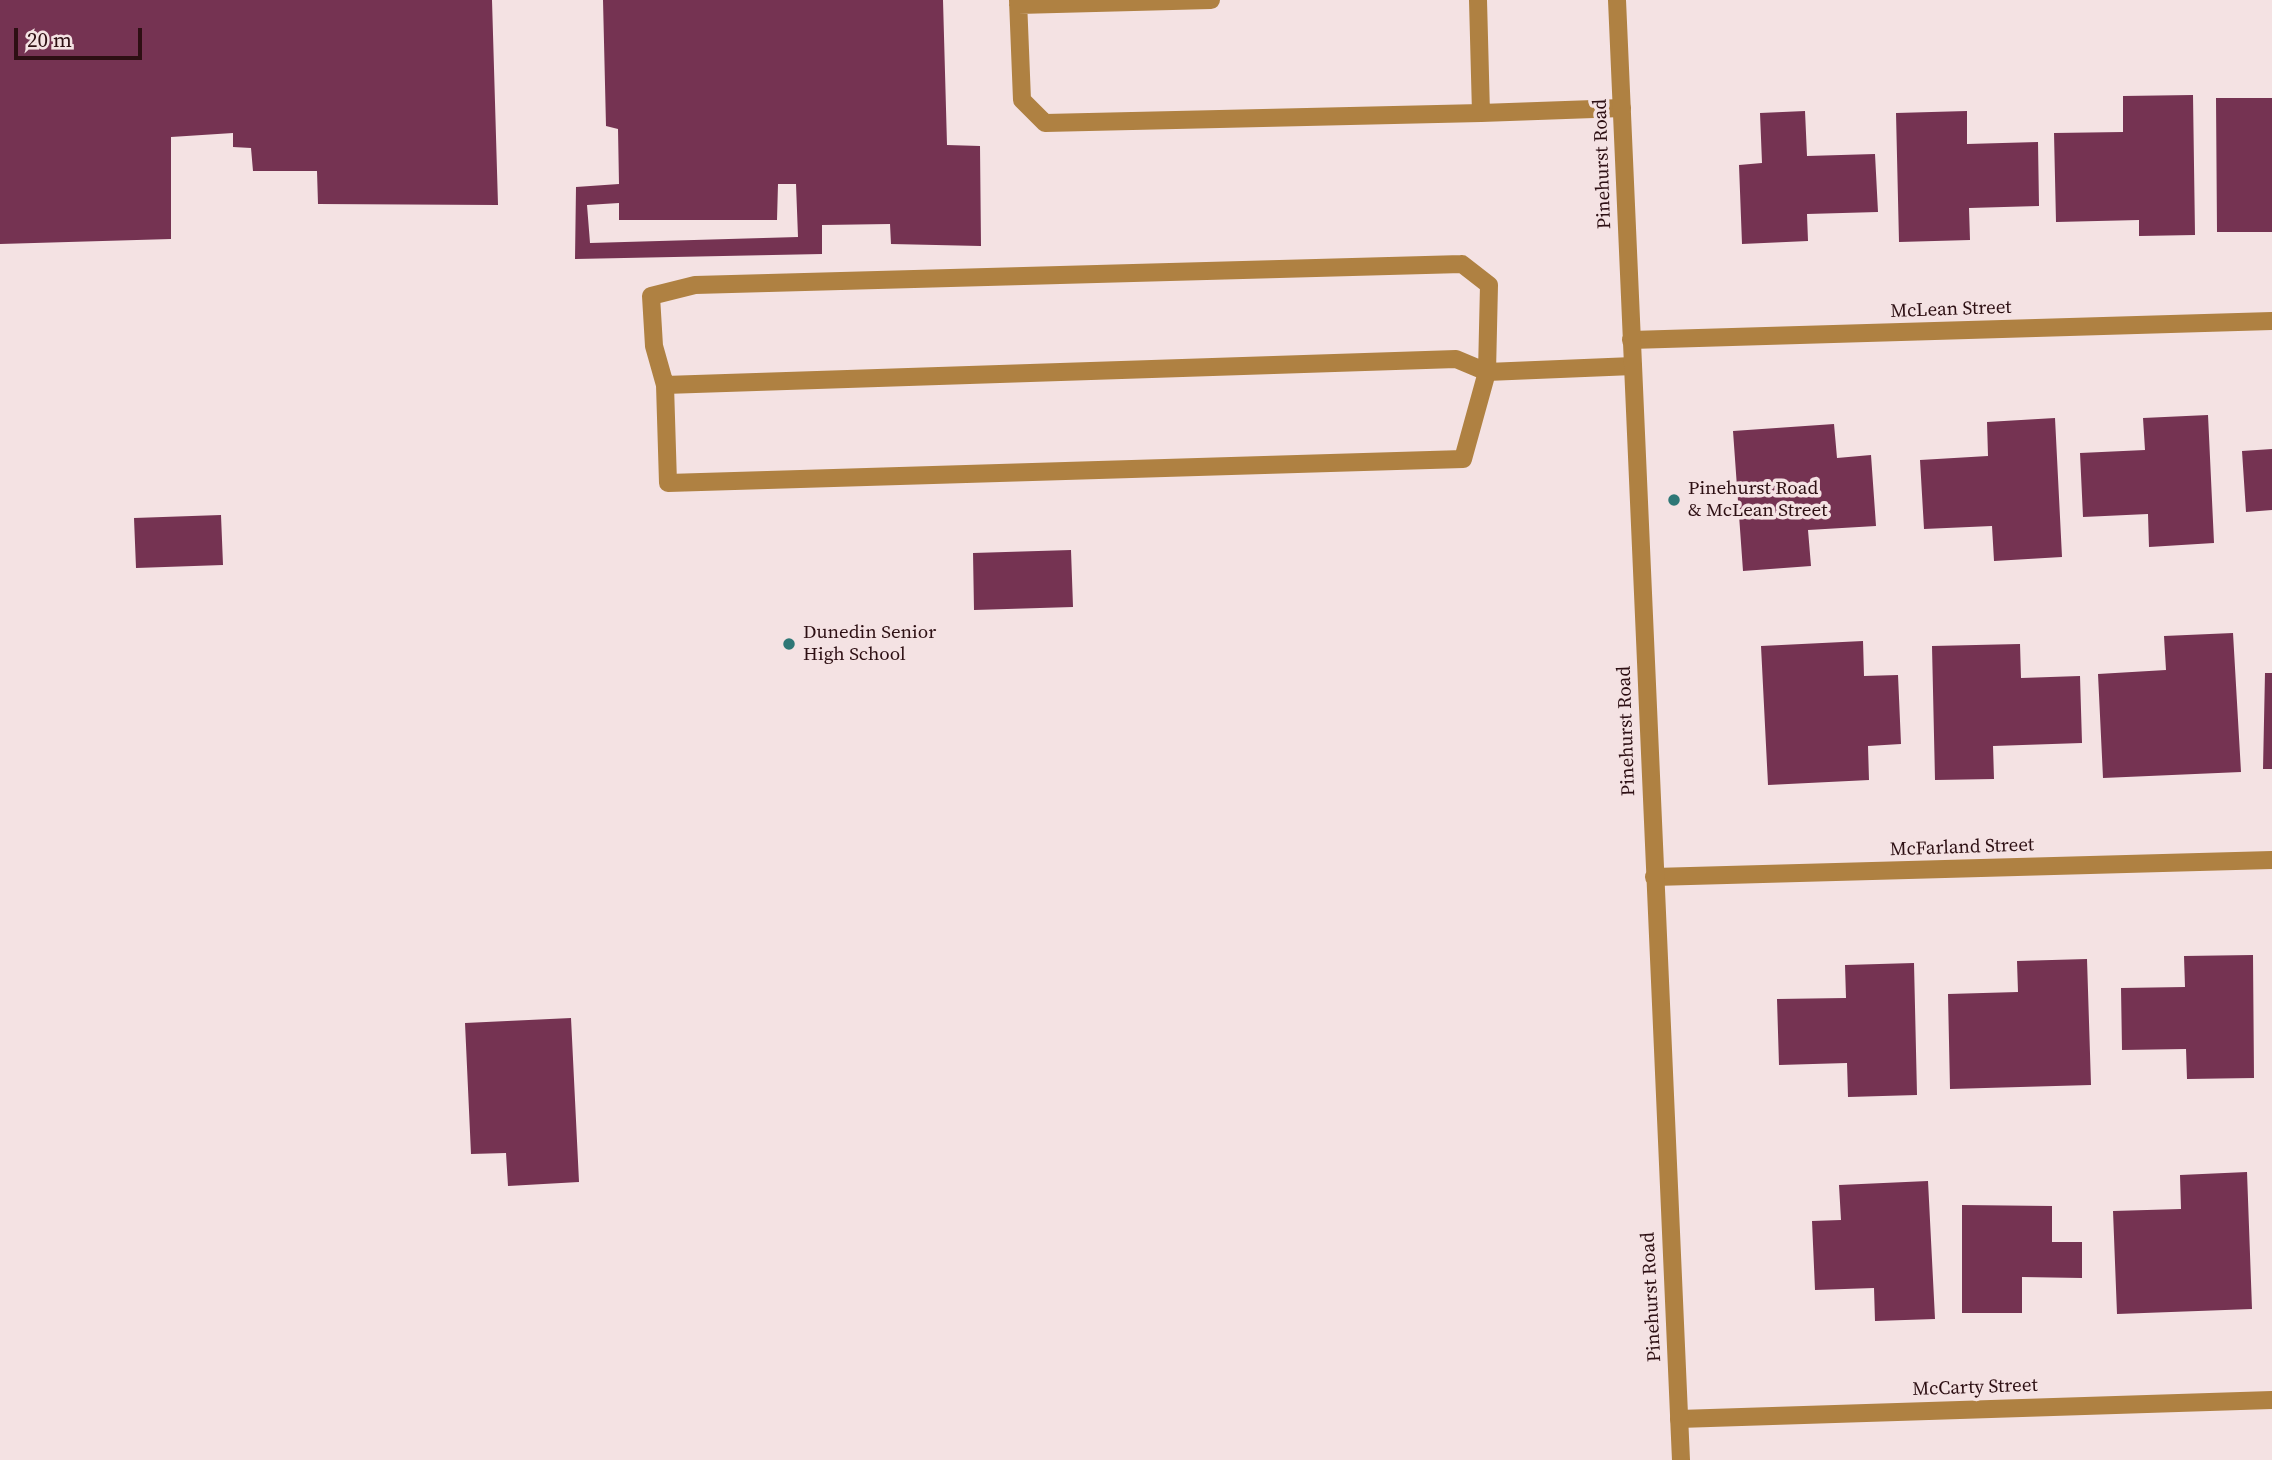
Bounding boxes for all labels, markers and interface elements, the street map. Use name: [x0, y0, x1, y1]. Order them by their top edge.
scale bar: [18, 14, 145, 58]
text: 20 m: [27, 25, 72, 54]
street label: Pinehurst Road: [1589, 99, 1617, 229]
street label: McLean Street: [1890, 296, 2012, 324]
place label: Pinehurst Road & McLean Street: [1688, 478, 1827, 522]
marker: Pinehurst Road & McLean Street: [1666, 492, 1682, 508]
place label: Dunedin Senior High School: [803, 622, 936, 666]
marker: Dunedin Senior High School: [781, 636, 797, 652]
street label: Pinehurst Road: [1613, 666, 1641, 796]
street label: McFarland Street: [1889, 834, 2035, 862]
street label: Pinehurst Road: [1637, 1231, 1667, 1363]
street label: McCarty Street: [1912, 1374, 2038, 1402]

